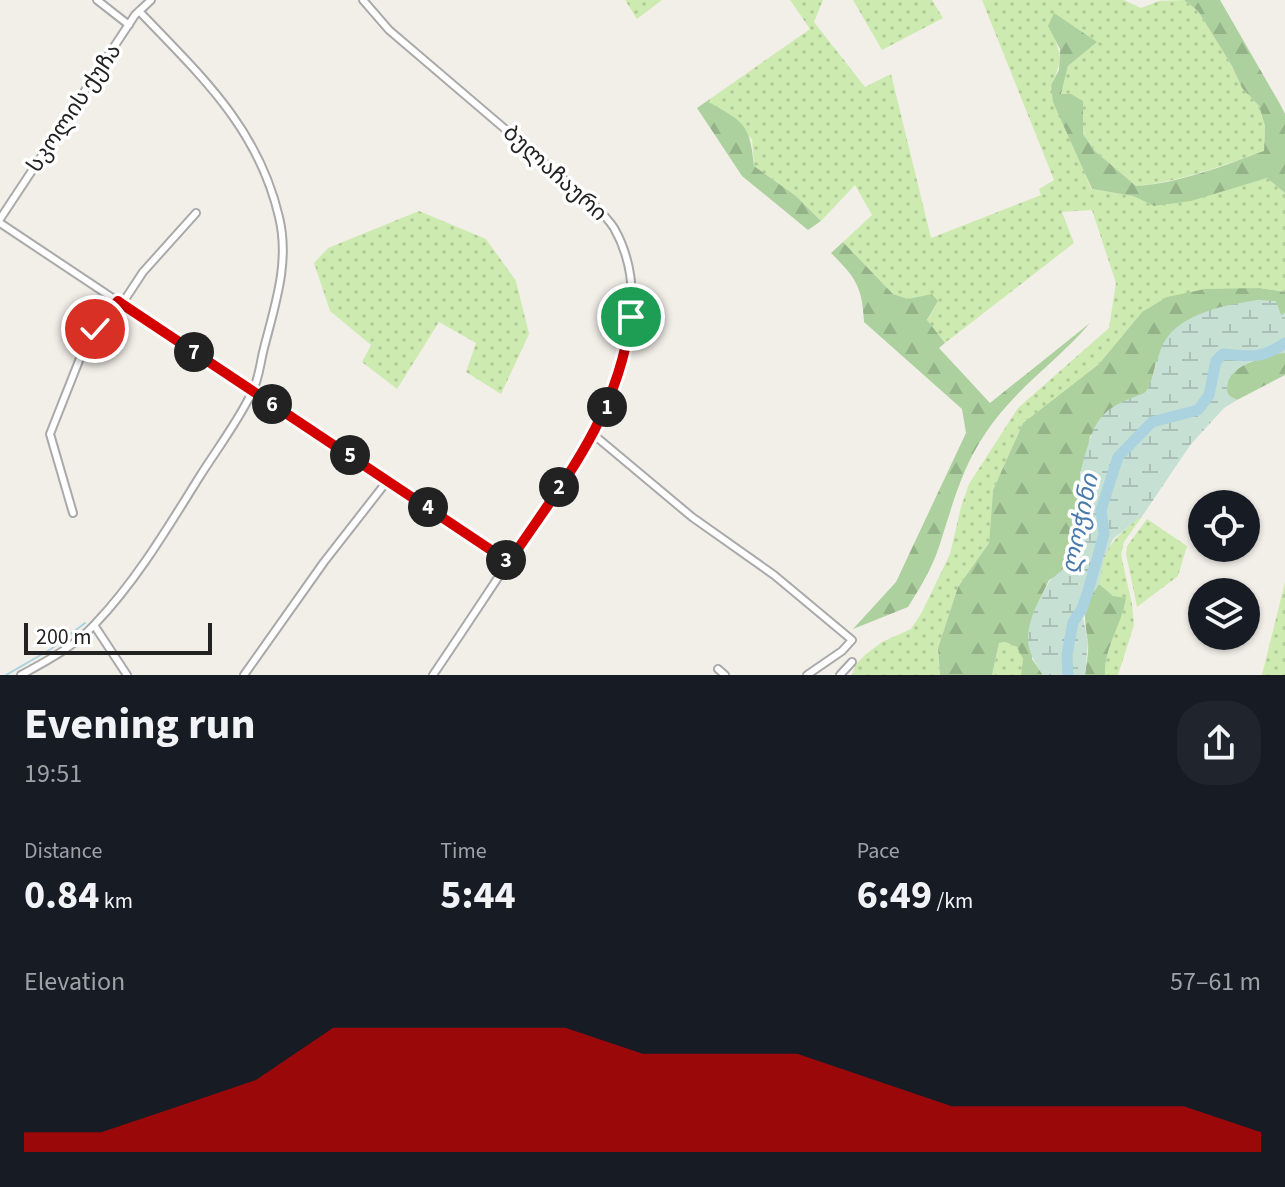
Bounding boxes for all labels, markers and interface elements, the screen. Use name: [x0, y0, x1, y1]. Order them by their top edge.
street label: სკოლის ქუჩა: [19, 37, 129, 179]
street label: ბულაჩაური: [496, 117, 614, 229]
pin: [597, 283, 665, 351]
pin: [61, 295, 129, 363]
icon: arrive: [609, 295, 653, 339]
icon: check: [73, 307, 117, 351]
pin: 7: [174, 332, 214, 372]
text: 7: [188, 336, 200, 368]
pin: 6: [252, 384, 292, 424]
pin: 1: [587, 387, 627, 427]
text: 6: [266, 388, 278, 420]
text: 1: [601, 391, 613, 423]
pin: 5: [330, 435, 370, 475]
text: 5: [344, 439, 356, 471]
pin: 2: [539, 467, 579, 507]
water label: ლოჭინი: [1052, 470, 1108, 577]
text: 2: [553, 471, 565, 503]
pin: 4: [408, 487, 448, 527]
map controls: [1188, 490, 1260, 650]
button: locate: [1188, 490, 1260, 562]
text: 4: [422, 491, 434, 523]
pin: 3: [486, 540, 526, 580]
text: 3: [500, 544, 512, 576]
button: layers: [1188, 578, 1260, 650]
scale bar: [24, 619, 212, 655]
text: 200 m: [36, 621, 91, 653]
text: Evening run: [24, 693, 256, 756]
button: share: [1177, 701, 1261, 785]
text: 19:51: [24, 755, 82, 792]
text: Distance: [24, 835, 102, 867]
text: Time: [440, 835, 487, 867]
text: Pace: [857, 835, 900, 867]
text: 0.84: [24, 867, 99, 924]
text: 5:44: [440, 867, 516, 924]
text: 6:49: [857, 867, 932, 924]
text: km: [99, 885, 133, 917]
text: /km: [932, 885, 973, 917]
text: Elevation: [24, 963, 125, 1000]
text: 57–61 m: [1170, 963, 1261, 1000]

